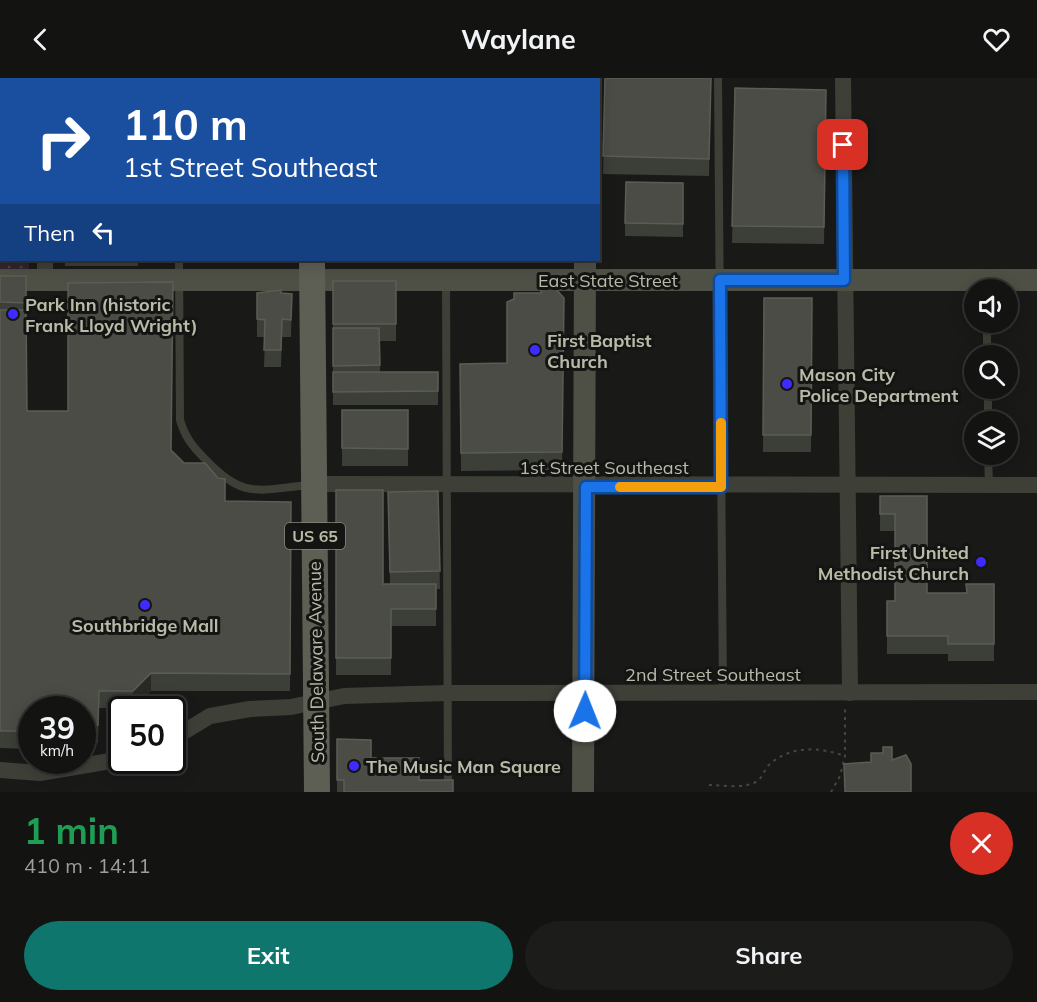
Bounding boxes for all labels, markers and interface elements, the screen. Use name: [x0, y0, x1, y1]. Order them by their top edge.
text: Waylane: [461, 22, 576, 56]
icon: back: [24, 23, 57, 56]
icon: heart: [980, 23, 1013, 56]
text: 110 m: [123, 98, 248, 151]
icon: right: [24, 102, 102, 180]
pin: [817, 119, 868, 170]
icon: arrive: [826, 128, 859, 161]
text: 1st Street Southeast: [123, 150, 377, 184]
icon: left: [87, 216, 120, 249]
text: Then: [24, 219, 75, 247]
street label: East State Street: [538, 269, 678, 292]
map controls: [964, 279, 1018, 465]
button: sound: [964, 279, 1018, 333]
place label: Park Inn (historic Frank Lloyd Wright): [25, 293, 198, 337]
marker: Park Inn (historic Frank Lloyd Wright): [6, 307, 20, 321]
place label: First Baptist Church: [547, 329, 652, 373]
marker: First Baptist Church: [528, 343, 542, 357]
button: search: [964, 345, 1018, 399]
place label: Mason City Police Department: [799, 363, 958, 407]
marker: Mason City Police Department: [780, 377, 794, 391]
button: layers: [964, 411, 1018, 465]
street label: 1st Street Southeast: [519, 456, 689, 479]
road number: US 65: [285, 523, 345, 549]
place label: First United Methodist Church: [818, 541, 969, 585]
marker: First United Methodist Church: [974, 555, 988, 569]
street label: South Delaware Avenue: [303, 561, 329, 763]
marker: Southbridge Mall: [138, 598, 152, 612]
place label: Southbridge Mall: [72, 614, 218, 637]
street label: 2nd Street Southeast: [625, 663, 801, 686]
position arrow: [553, 679, 617, 743]
speed limit sign: 50: [108, 696, 186, 774]
text: 39: [39, 709, 75, 747]
text: km/h: [40, 741, 74, 760]
place label: The Music Man Square: [366, 755, 561, 778]
marker: The Music Man Square: [347, 759, 361, 773]
text: 1 min: [24, 808, 119, 853]
button: close: [950, 812, 1013, 875]
text: 410 m · 14:11: [24, 853, 150, 878]
button: Exit: [24, 921, 513, 990]
button: Share: [525, 921, 1013, 990]

